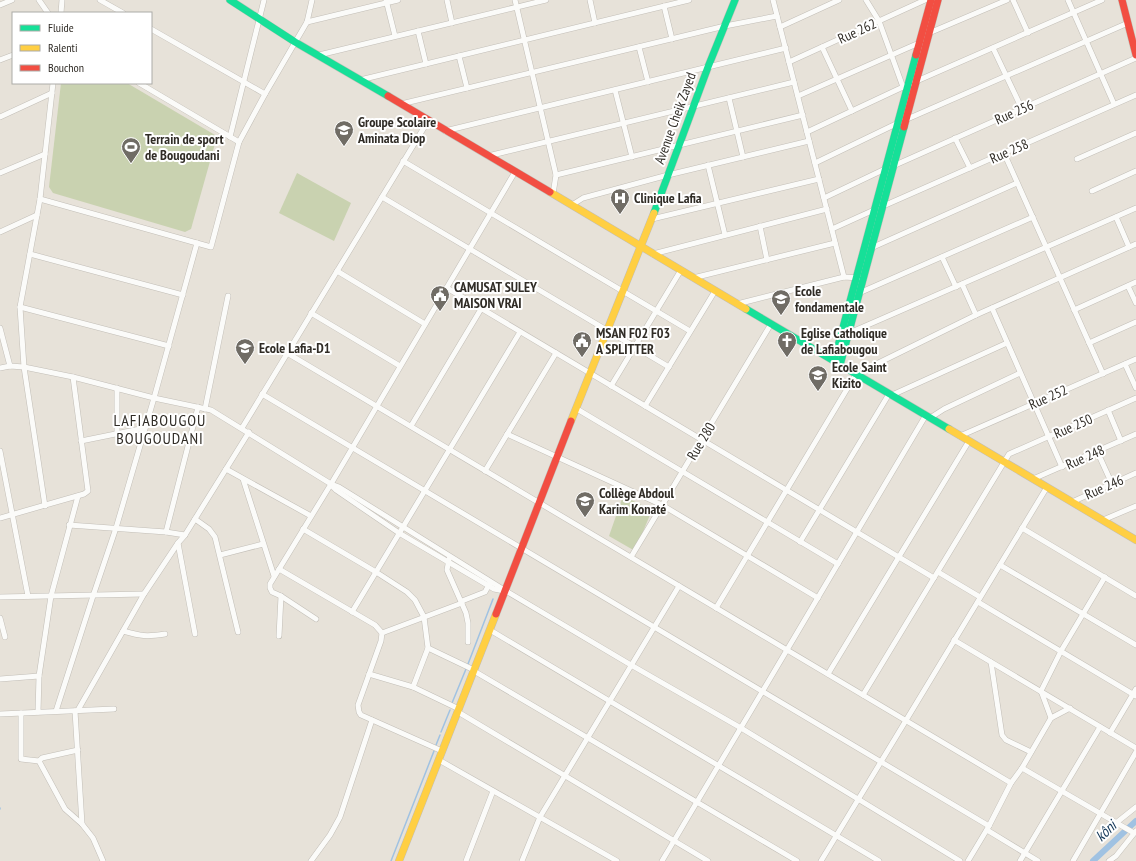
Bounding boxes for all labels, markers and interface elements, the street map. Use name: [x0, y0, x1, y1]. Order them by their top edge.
legend: [12, 12, 152, 84]
street label: Rue 262: [835, 14, 879, 48]
text: Fluide: [48, 20, 74, 35]
text: Ralenti: [48, 40, 77, 55]
text: Bouchon: [48, 60, 84, 75]
street label: Avenue Cheik Zayed: [650, 70, 700, 166]
street label: Rue 256: [992, 96, 1036, 128]
place label: Groupe Scolaire Aminata Diop: [357, 113, 436, 147]
school or university icon: Groupe Scolaire Aminata Diop: [333, 119, 355, 147]
place label: Terrain de sport de Bougoudani: [145, 130, 223, 164]
street label: Rue 258: [987, 135, 1031, 167]
sports icon: Terrain de sport de Bougoudani: [120, 136, 142, 164]
hospital icon: Clinique Lafia: [609, 187, 631, 215]
place label: Clinique Lafia: [634, 189, 702, 207]
place label: CAMUSAT SULEY MAISON VRAI: [454, 278, 537, 312]
place label: Ecole fondamentale: [795, 282, 864, 316]
public building icon: CAMUSAT SULEY MAISON VRAI: [429, 284, 451, 312]
school or university icon: Ecole fondamentale: [770, 288, 792, 316]
place label: MSAN F02 F03 A SPLITTER: [595, 324, 670, 358]
place label: Eglise Catholique de Lafiabougou: [801, 324, 887, 358]
public building icon: MSAN F02 F03 A SPLITTER: [571, 330, 593, 358]
church icon: Eglise Catholique de Lafiabougou: [776, 330, 798, 358]
school or university icon: Ecole Lafia-D1: [234, 337, 256, 365]
place label: Ecole Lafia-D1: [259, 339, 331, 357]
place label: Ecole Saint Kizito: [832, 358, 887, 392]
school or university icon: Ecole Saint Kizito: [807, 364, 829, 392]
street label: Rue 252: [1026, 381, 1070, 413]
district label: LAFIABOUGOU BOUGOUDANI: [114, 410, 206, 448]
street label: Rue 250: [1051, 410, 1095, 442]
street label: Rue 280: [683, 419, 719, 463]
street label: Rue 248: [1063, 441, 1107, 473]
street label: Rue 246: [1082, 471, 1126, 503]
place label: Collège Abdoul Karim Konaté: [599, 484, 675, 518]
school or university icon: Collège Abdoul Karim Konaté: [574, 490, 596, 518]
water label: kôni: [1091, 815, 1121, 845]

